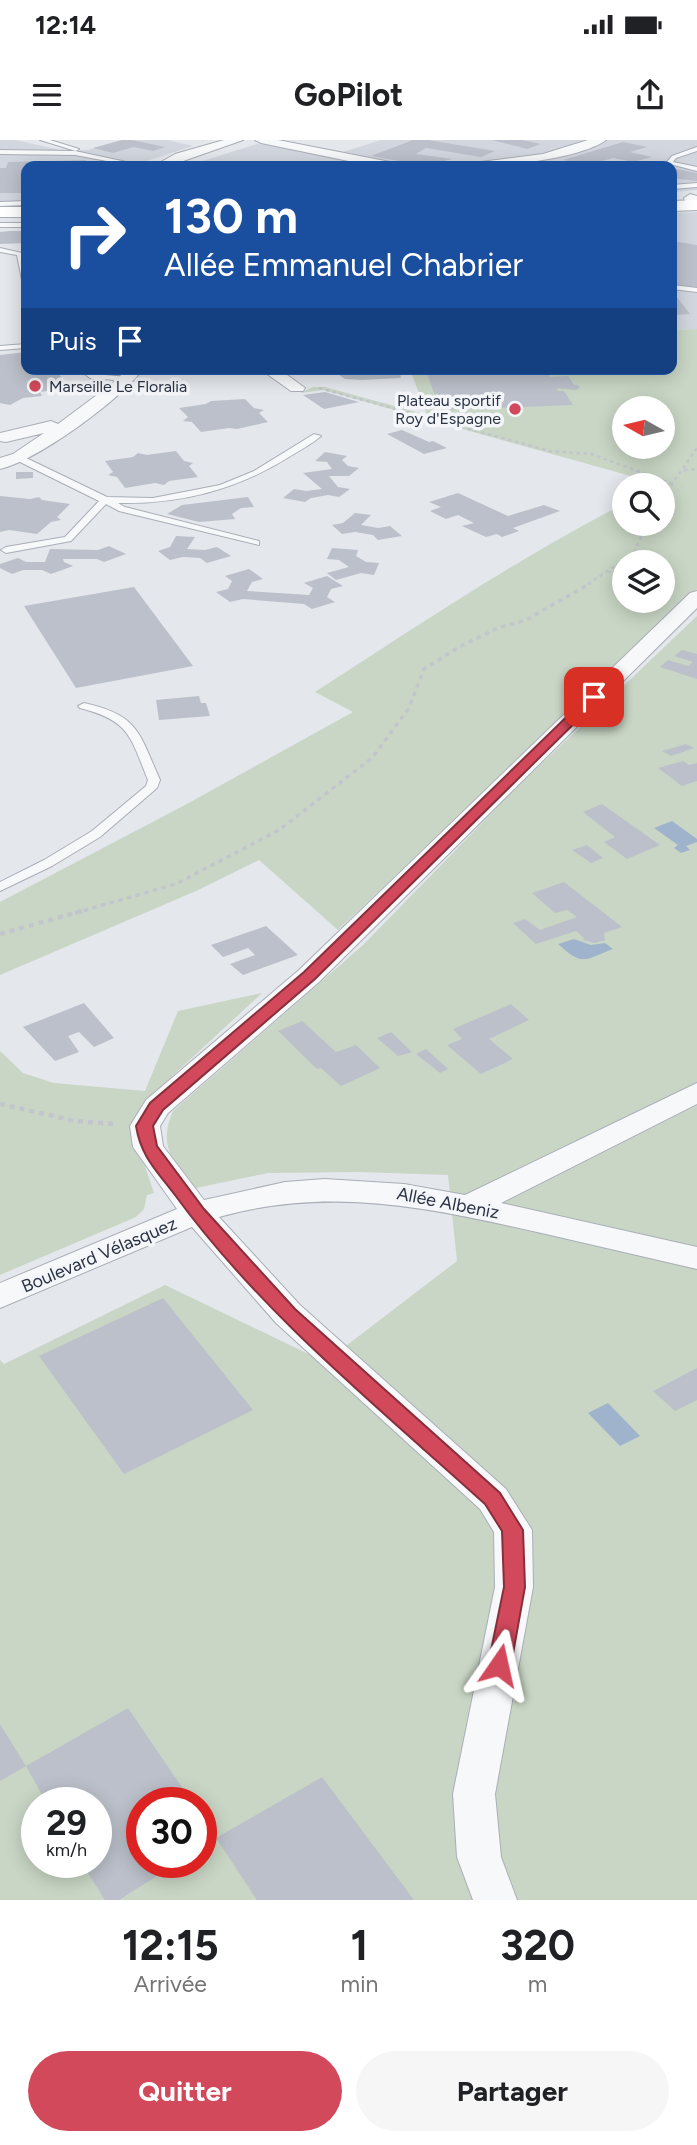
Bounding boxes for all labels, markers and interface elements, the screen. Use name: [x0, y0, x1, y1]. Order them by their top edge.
text: 12:14: [35, 9, 96, 41]
icon: menu: [28, 76, 66, 114]
text: GoPilot: [294, 76, 403, 114]
icon: share: [631, 76, 669, 114]
text: 130 m: [164, 186, 298, 245]
icon: right: [49, 189, 140, 280]
text: Allée Emmanuel Chabrier: [164, 246, 523, 284]
icon: arrive: [111, 322, 149, 360]
text: Puis: [49, 325, 97, 357]
place label: Marseille Le Floralia: [49, 377, 187, 396]
marker: Marseille Le Floralia: [27, 378, 43, 394]
place label: Plateau sportif Roy d'Espagne: [395, 391, 501, 428]
north arrow: [612, 396, 676, 458]
map controls: [612, 396, 675, 613]
marker: Plateau sportif Roy d'Espagne: [507, 401, 523, 417]
button: search: [612, 473, 675, 536]
button: layers: [612, 550, 675, 613]
pin: [564, 667, 624, 727]
icon: arrive: [575, 678, 613, 716]
street label: Allée Albeniz: [395, 1182, 501, 1224]
street label: Boulevard Vélasquez: [18, 1212, 180, 1298]
position arrow: [462, 1628, 536, 1702]
speed limit sign: 30: [126, 1787, 217, 1878]
text: 29: [46, 1802, 87, 1844]
text: km/h: [46, 1839, 87, 1861]
text: 12:15: [122, 1920, 219, 1971]
text: 1: [351, 1920, 368, 1971]
text: 320: [500, 1920, 575, 1971]
text: Arrivée: [134, 1970, 207, 1998]
text: min: [341, 1970, 378, 1998]
text: m: [528, 1970, 547, 1998]
button: Quitter: [28, 2051, 342, 2131]
button: Partager: [356, 2051, 669, 2131]

